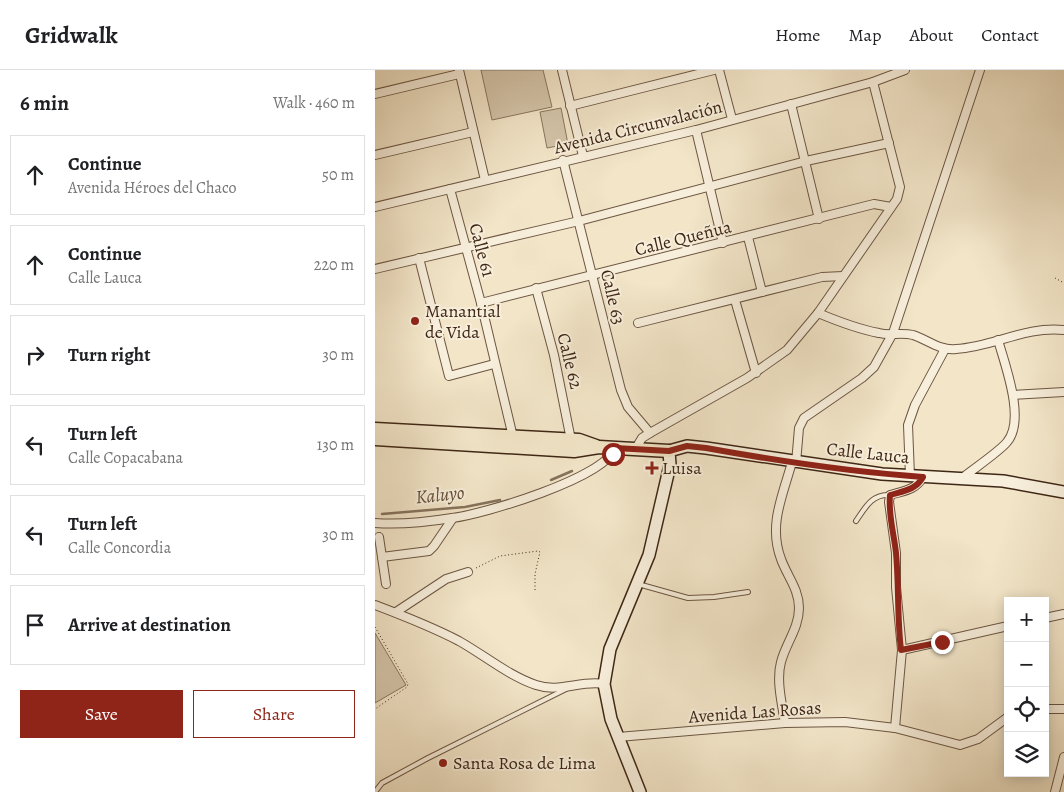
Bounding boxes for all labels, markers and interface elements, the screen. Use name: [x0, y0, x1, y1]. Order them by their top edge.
text: Gridwalk: [25, 19, 118, 51]
text: Home: [775, 23, 820, 47]
text: Map: [848, 23, 881, 47]
text: About: [909, 23, 953, 47]
text: Contact: [981, 23, 1039, 47]
text: 6 min: [20, 89, 69, 117]
text: Walk · 460 m: [273, 92, 355, 114]
street label: Avenida Circunvalación: [550, 94, 725, 160]
text: Continue: [68, 151, 142, 177]
icon: ahead: [21, 161, 49, 189]
text: 50 m: [322, 164, 354, 186]
text: Avenida Héroes del Chaco: [68, 177, 237, 199]
street label: Calle Queñua: [632, 214, 734, 262]
street label: Calle 61: [463, 221, 501, 279]
text: Continue: [68, 241, 142, 267]
icon: ahead: [21, 251, 49, 279]
text: 220 m: [314, 254, 354, 276]
text: Calle Lauca: [68, 267, 142, 289]
street label: Calle 63: [595, 267, 631, 327]
place label: Manantial de Vida: [425, 299, 501, 344]
marker: Manantial de Vida: [409, 315, 421, 327]
street label: Calle 62: [551, 330, 589, 392]
icon: right: [21, 341, 49, 369]
text: Turn right: [68, 342, 150, 368]
text: 30 m: [322, 344, 354, 366]
text: Turn left: [68, 421, 137, 447]
icon: left: [21, 431, 49, 459]
text: 130 m: [317, 434, 354, 456]
street label: Calle Lauca: [825, 437, 911, 469]
route start: [602, 443, 625, 466]
text: Calle Copacabana: [68, 447, 183, 469]
place label: Luisa: [662, 456, 702, 480]
marker: Luisa: [646, 462, 658, 474]
water label: Kaluyo: [414, 479, 466, 510]
text: Turn left: [68, 511, 137, 537]
icon: left: [21, 521, 49, 549]
text: 30 m: [322, 524, 354, 546]
text: Calle Concordia: [68, 537, 171, 559]
map controls: [1004, 597, 1049, 777]
button: +: [1004, 597, 1049, 642]
icon: arrive: [21, 611, 49, 639]
text: Arrive at destination: [68, 612, 231, 638]
route end: [931, 631, 954, 654]
button: −: [1004, 642, 1049, 687]
button: locate: [1004, 687, 1049, 732]
button: Save: [20, 690, 183, 738]
button: Share: [193, 690, 355, 738]
street label: Avenida Las Rosas: [687, 695, 822, 729]
button: layers: [1004, 732, 1049, 777]
place label: Santa Rosa de Lima: [453, 751, 596, 775]
marker: Santa Rosa de Lima: [437, 757, 449, 769]

